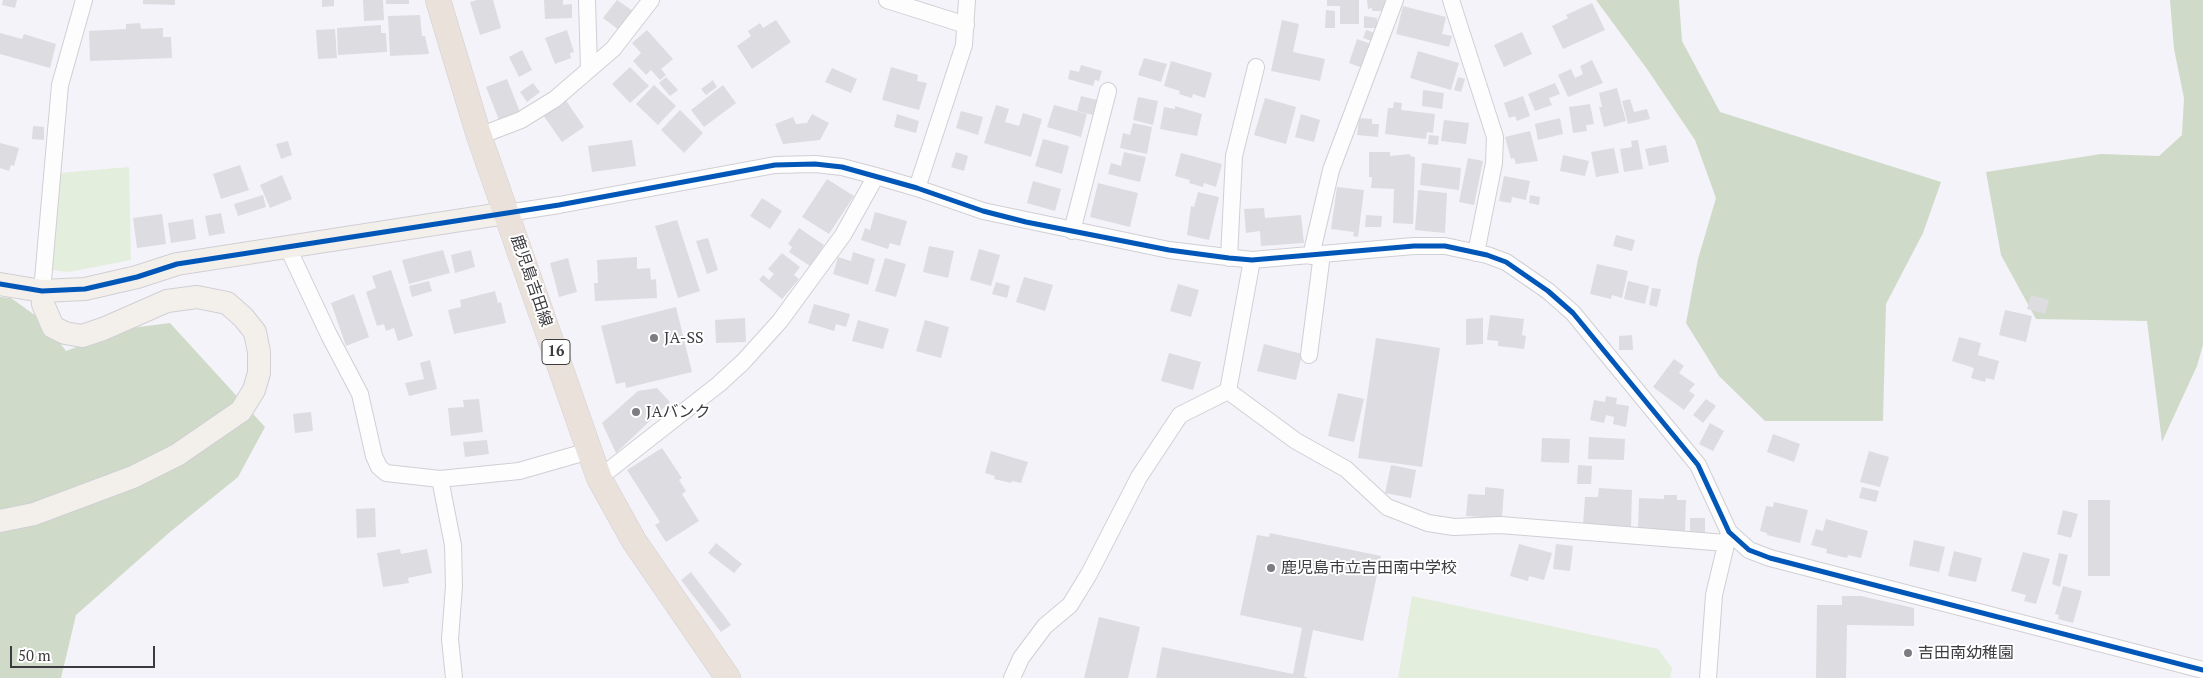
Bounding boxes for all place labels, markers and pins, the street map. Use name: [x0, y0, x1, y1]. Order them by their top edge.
place label: JA-SS: [664, 328, 704, 348]
marker: JA-SS: [648, 332, 660, 344]
place label: JAバンク: [646, 402, 710, 422]
marker: JAバンク: [630, 406, 642, 418]
place label: 鹿児島市立吉田南中学校: [1281, 558, 1457, 578]
marker: 鹿児島市立吉田南中学校: [1265, 562, 1277, 574]
place label: 吉田南幼稚園: [1918, 643, 2014, 663]
marker: 吉田南幼稚園: [1902, 647, 1914, 659]

